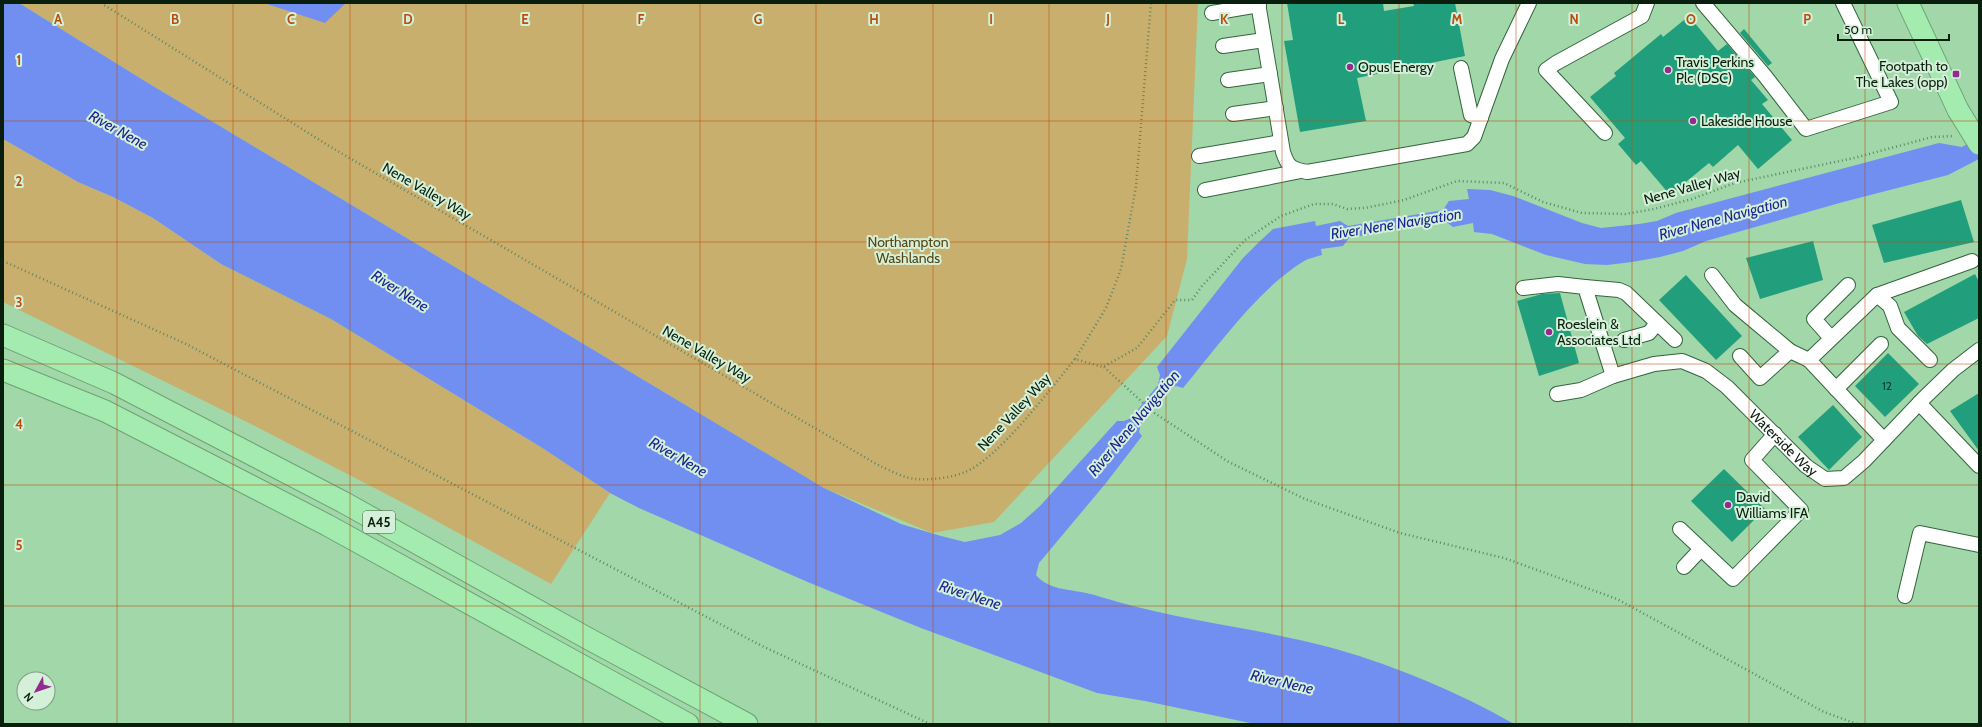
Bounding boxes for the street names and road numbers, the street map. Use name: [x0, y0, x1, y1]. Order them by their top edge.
street label: Nene Valley Way: [379, 158, 475, 224]
street label: Nene Valley Way: [1642, 164, 1742, 208]
street label: Nene Valley Way: [659, 321, 755, 387]
street label: Nene Valley Way: [973, 369, 1055, 455]
street label: Waterside Way: [1745, 405, 1821, 480]
road number: A45: [363, 511, 395, 533]

